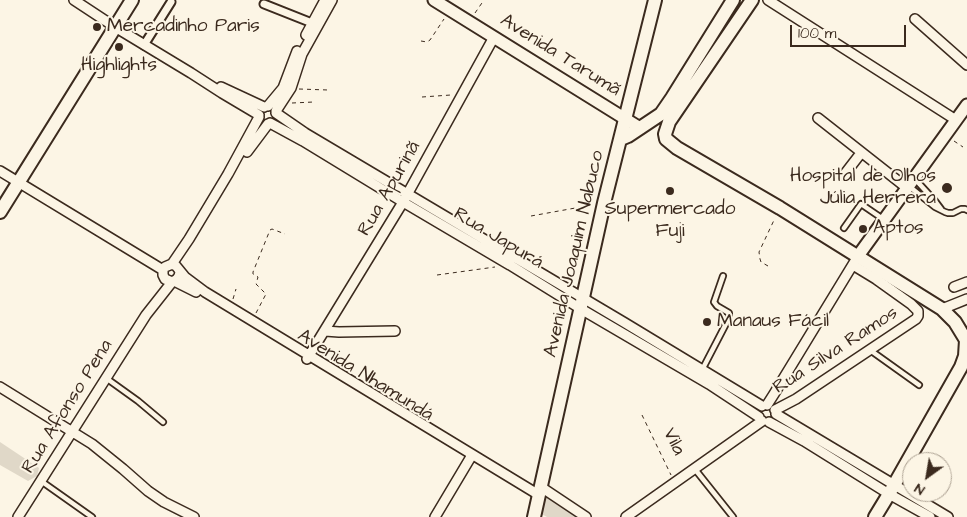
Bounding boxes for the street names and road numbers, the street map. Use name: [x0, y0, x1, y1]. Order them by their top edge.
street label: Avenida Tarumã: [496, 10, 624, 102]
street label: Rua Apurinã: [354, 138, 426, 240]
street label: Avenida Joaquim Nabuco: [540, 148, 610, 360]
street label: Rua Japurá: [449, 203, 547, 275]
street label: Rua Silva Ramos: [769, 302, 903, 400]
street label: Avenida Nhamundá: [293, 325, 437, 427]
street label: Rua Afonso Pena: [18, 336, 118, 478]
street label: Vila: [657, 425, 689, 459]

